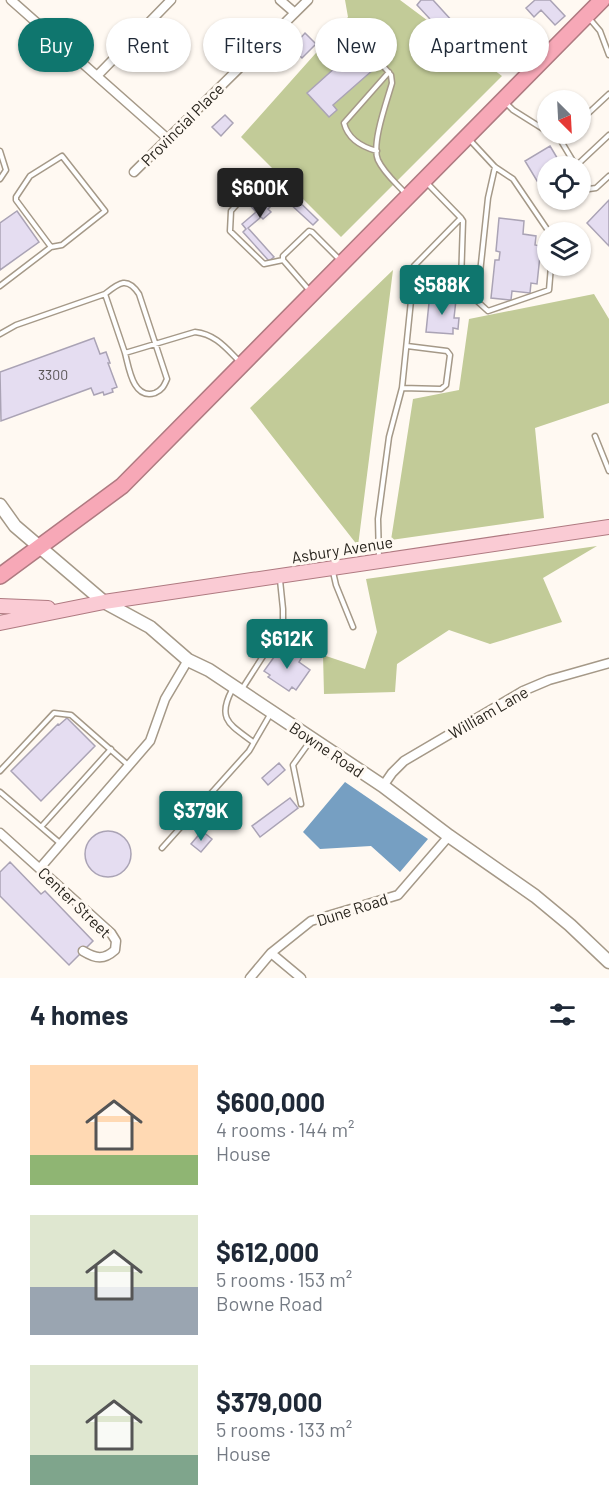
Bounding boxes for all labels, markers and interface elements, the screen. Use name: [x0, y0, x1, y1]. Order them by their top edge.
chip: Buy: [18, 18, 94, 72]
chip: Rent: [106, 18, 191, 72]
chip: Filters: [203, 18, 303, 72]
chip: New: [315, 18, 397, 72]
chip: Apartment: [409, 18, 549, 72]
street label: Provincial Place: [137, 79, 227, 169]
north arrow: [537, 90, 591, 144]
map controls: [537, 90, 591, 276]
button: locate: [537, 156, 591, 210]
pin: $600K: [218, 168, 302, 219]
text: $600K: [231, 175, 289, 199]
button: layers: [537, 222, 591, 276]
pin: $588K: [400, 265, 484, 316]
text: $588K: [414, 272, 470, 296]
house number: 3300: [38, 366, 68, 383]
street label: Asbury Avenue: [290, 532, 394, 566]
pin: $612K: [245, 619, 329, 670]
text: $612K: [261, 626, 313, 650]
street label: William Lane: [445, 682, 531, 742]
street label: Bowne Road: [286, 717, 368, 781]
pin: $379K: [159, 791, 243, 842]
text: $379K: [173, 798, 229, 822]
street label: Center Street: [35, 863, 115, 941]
street label: Dune Road: [314, 889, 390, 929]
icon: filters: [546, 998, 579, 1031]
text: 4 homes: [30, 999, 128, 1030]
text: $600,000: [216, 1086, 325, 1117]
icon: home: [78, 1089, 150, 1161]
text: 4 rooms · 144 m²: [216, 1117, 354, 1141]
text: House: [216, 1141, 271, 1165]
text: $612,000: [216, 1236, 319, 1267]
icon: home: [78, 1239, 150, 1311]
text: 5 rooms · 153 m²: [216, 1267, 352, 1291]
text: Bowne Road: [216, 1291, 323, 1315]
text: $379,000: [216, 1386, 322, 1417]
icon: home: [78, 1389, 150, 1461]
text: 5 rooms · 133 m²: [216, 1417, 352, 1441]
text: House: [216, 1441, 271, 1465]

